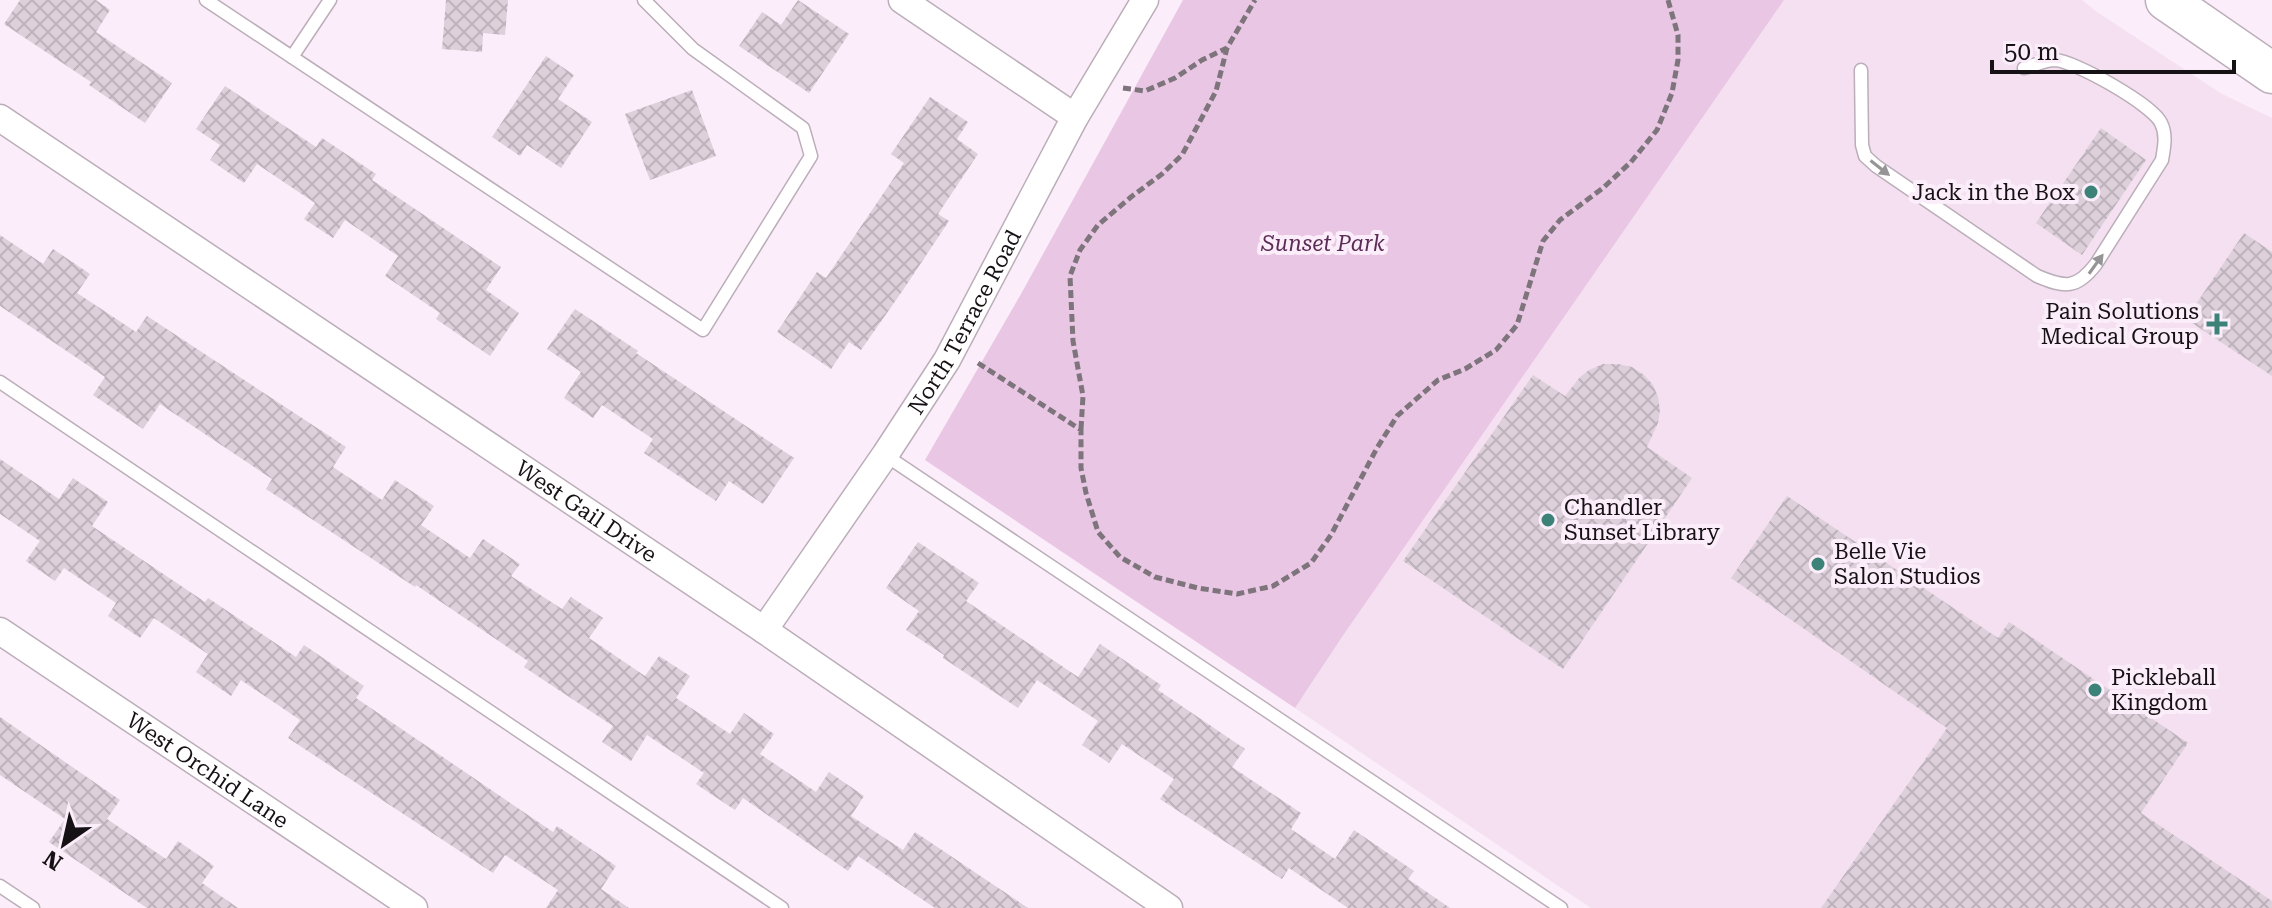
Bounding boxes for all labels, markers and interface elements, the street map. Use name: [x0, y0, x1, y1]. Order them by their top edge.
scale bar: [1992, 24, 2234, 74]
text: 50 m: [2004, 38, 2059, 66]
one-way arrow: [1870, 160, 1890, 176]
place label: Jack in the Box: [1912, 180, 2075, 205]
marker: Jack in the Box: [2082, 183, 2100, 201]
street label: North Terrace Road: [903, 226, 1026, 419]
park label: Sunset Park: [1260, 231, 1385, 256]
one-way arrow: [2088, 253, 2103, 274]
place label: Pain Solutions Medical Group: [2041, 299, 2199, 349]
marker: Pain Solutions Medical Group: [2206, 313, 2228, 335]
street label: West Gail Drive: [511, 455, 661, 567]
place label: Chandler Sunset Library: [1564, 495, 1720, 545]
marker: Chandler Sunset Library: [1539, 511, 1557, 529]
place label: Belle Vie Salon Studios: [1834, 539, 1980, 589]
marker: Belle Vie Salon Studios: [1809, 555, 1827, 573]
place label: Pickleball Kingdom: [2111, 665, 2216, 715]
marker: Pickleball Kingdom: [2086, 681, 2104, 699]
street label: West Orchid Lane: [122, 707, 293, 833]
north arrow: [24, 804, 104, 884]
text: N: [39, 845, 67, 875]

